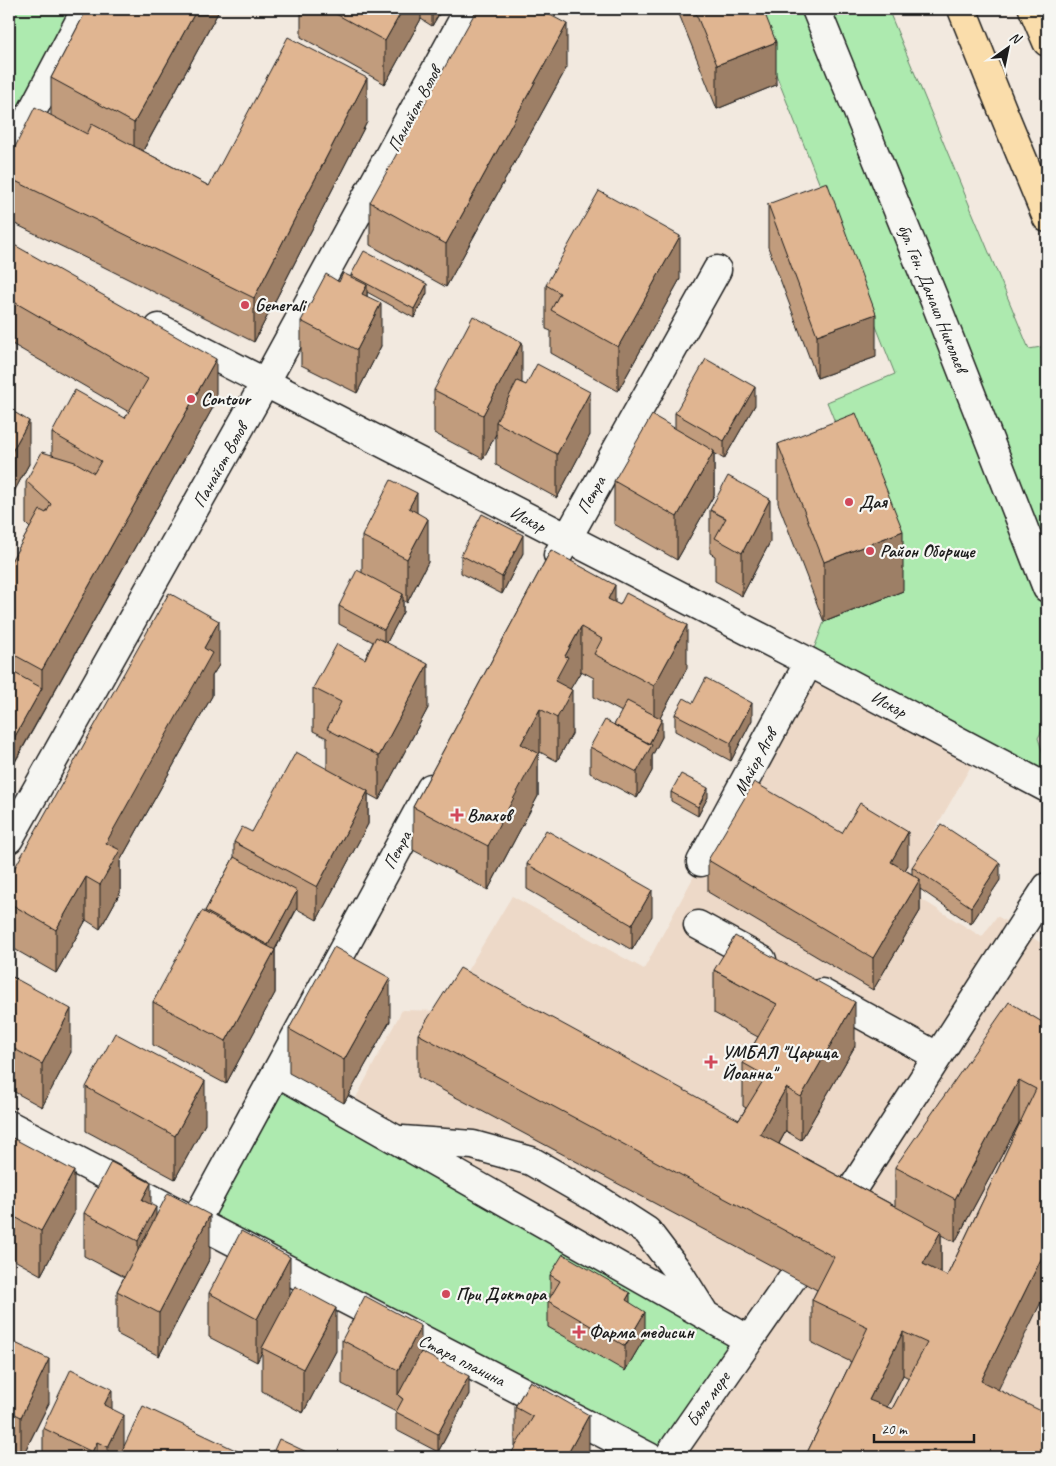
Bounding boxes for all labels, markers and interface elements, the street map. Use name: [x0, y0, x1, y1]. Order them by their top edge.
north arrow: [984, 22, 1034, 72]
text: N: [1007, 28, 1025, 48]
street label: Панайот Волов: [382, 60, 447, 155]
street label: бул. Ген. Данаил Николаев: [893, 221, 974, 378]
place label: Generali: [255, 294, 307, 316]
marker: Generali: [239, 299, 251, 311]
place label: Contour: [201, 388, 252, 410]
marker: Contour: [185, 393, 197, 405]
street label: Панайот Волов: [188, 416, 254, 511]
street label: Петра: [572, 471, 611, 518]
place label: Дая: [859, 491, 888, 513]
marker: Дая: [843, 496, 855, 508]
street label: Искър: [506, 501, 551, 538]
place label: Район Оборище: [880, 540, 976, 562]
marker: Район Оборище: [864, 545, 876, 557]
street label: Искър: [867, 686, 912, 723]
street label: Майор Агов: [728, 722, 783, 799]
place label: Влахов: [467, 804, 515, 826]
marker: Влахов: [451, 809, 463, 821]
street label: Петра: [378, 826, 417, 873]
place label: УМБАЛ "Царица Йоанна": [722, 1041, 839, 1084]
marker: УМБАЛ "Царица Йоанна": [704, 1055, 718, 1069]
place label: При Доктора: [456, 1283, 548, 1305]
marker: При Доктора: [440, 1288, 452, 1300]
place label: Фарма медисин: [589, 1321, 695, 1343]
marker: Фарма медисин: [573, 1326, 585, 1338]
street label: Стара планина: [415, 1329, 510, 1392]
street label: Бяло море: [681, 1366, 735, 1431]
scale bar: [874, 1411, 974, 1443]
text: 20 m: [881, 1420, 908, 1439]

